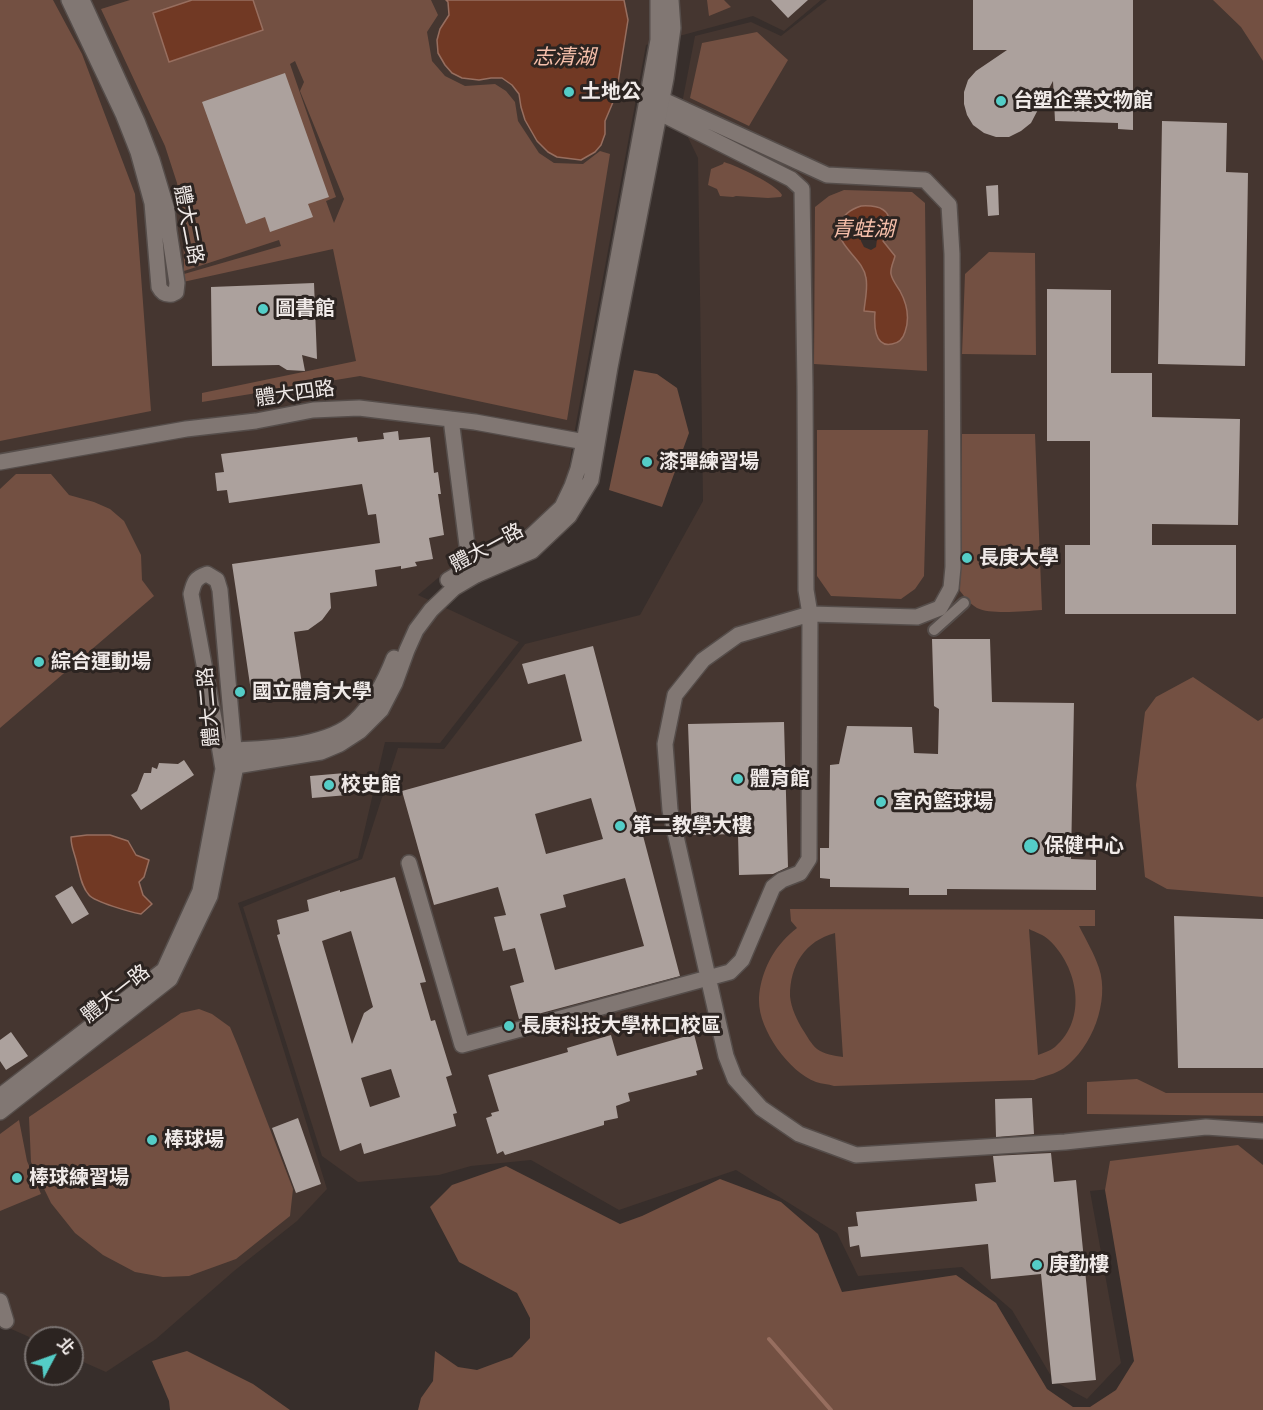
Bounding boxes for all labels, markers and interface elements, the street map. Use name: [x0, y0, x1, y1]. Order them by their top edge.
water label: 志清湖: [533, 45, 595, 71]
place label: 土地公: [581, 80, 641, 104]
marker: 土地公: [562, 85, 576, 99]
place label: 台塑企業文物館: [1013, 89, 1153, 113]
marker: 台塑企業文物館: [994, 94, 1008, 108]
street label: 體大二路: [169, 183, 207, 267]
water label: 青蛙湖: [832, 217, 894, 243]
place label: 圖書館: [275, 297, 335, 321]
marker: 圖書館: [256, 302, 270, 316]
street label: 體大四路: [254, 377, 336, 411]
place label: 漆彈練習場: [659, 450, 759, 474]
marker: 漆彈練習場: [640, 455, 654, 469]
street label: 體大一路: [446, 519, 528, 577]
place label: 長庚大學: [979, 546, 1059, 570]
marker: 長庚大學: [960, 551, 974, 565]
place label: 綜合運動場: [51, 650, 151, 674]
marker: 綜合運動場: [32, 655, 46, 669]
street label: 體大二路: [194, 666, 224, 748]
place label: 國立體育大學: [252, 680, 372, 704]
marker: 國立體育大學: [233, 685, 247, 699]
place label: 體育館: [750, 767, 810, 791]
marker: 體育館: [731, 772, 745, 786]
place label: 校史館: [341, 773, 401, 797]
marker: 校史館: [322, 778, 336, 792]
place label: 室內籃球場: [893, 790, 993, 814]
marker: 室內籃球場: [874, 795, 888, 809]
place label: 第二教學大樓: [632, 814, 752, 838]
marker: 第二教學大樓: [613, 819, 627, 833]
place label: 保健中心: [1044, 834, 1124, 858]
marker: 保健中心: [1022, 837, 1040, 855]
street label: 體大一路: [77, 960, 155, 1028]
place label: 長庚科技大學林口校區: [521, 1014, 721, 1038]
marker: 長庚科技大學林口校區: [502, 1019, 516, 1033]
place label: 棒球場: [164, 1128, 224, 1152]
marker: 棒球場: [145, 1133, 159, 1147]
place label: 棒球練習場: [29, 1166, 129, 1190]
marker: 棒球練習場: [10, 1171, 24, 1185]
place label: 庚勤樓: [1049, 1253, 1109, 1277]
marker: 庚勤樓: [1030, 1258, 1044, 1272]
north arrow: [24, 1326, 84, 1386]
text: 北: [53, 1333, 79, 1358]

